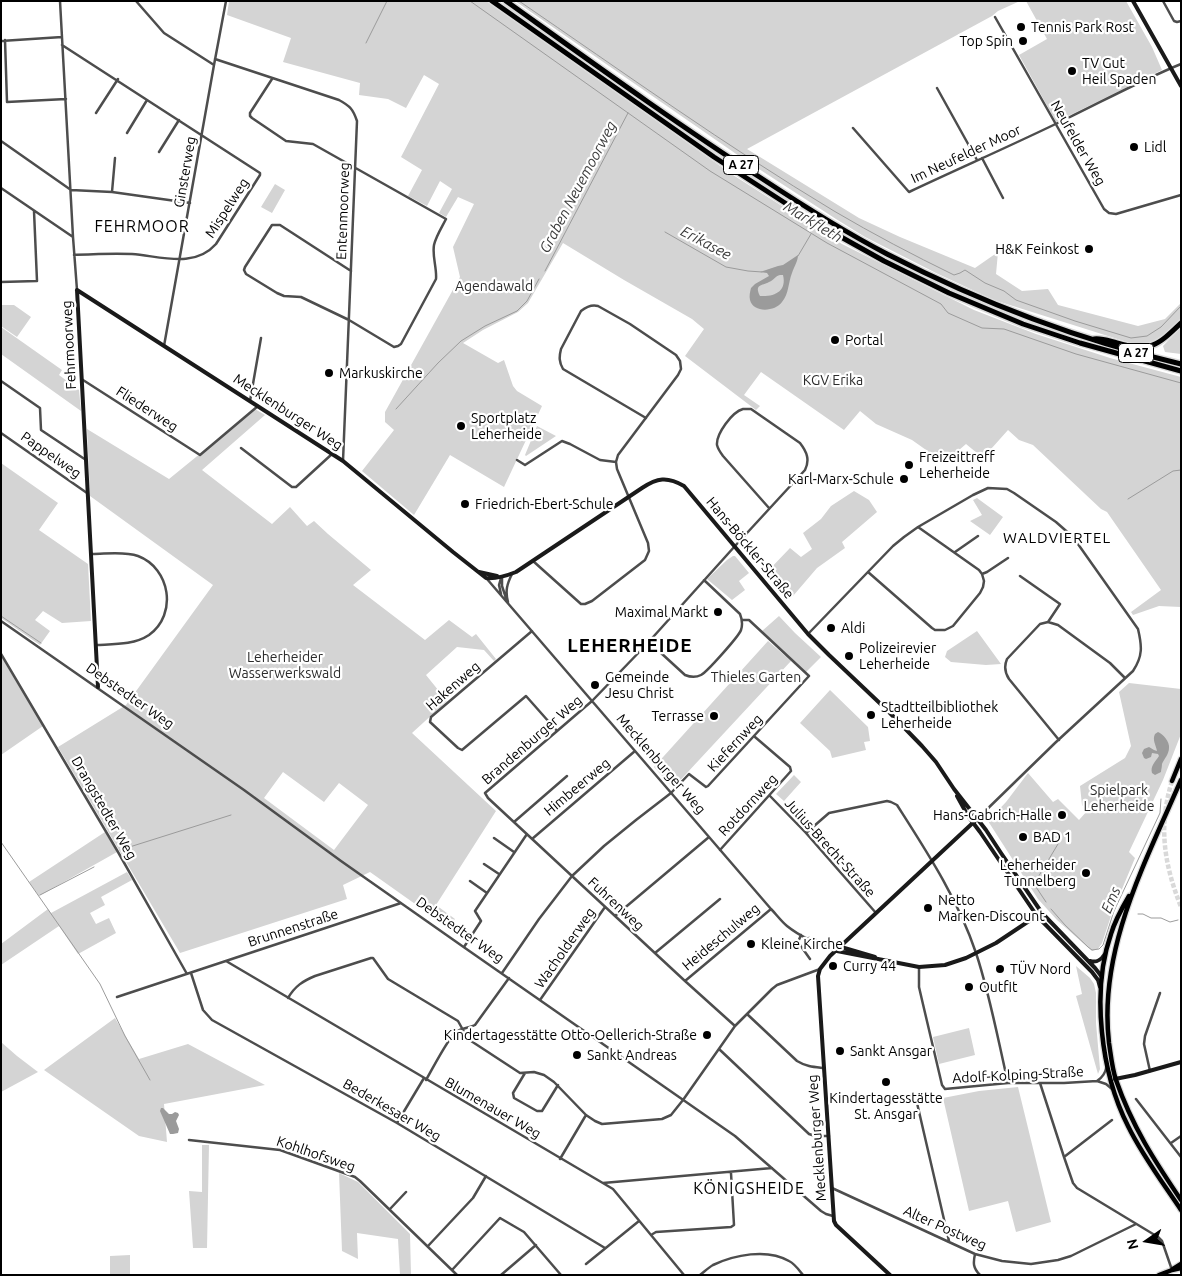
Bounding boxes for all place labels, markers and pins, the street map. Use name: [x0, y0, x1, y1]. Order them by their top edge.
place label: Tennis Park Rost: [1031, 19, 1134, 35]
marker: Tennis Park Rost: [1015, 21, 1027, 33]
place label: Top Spin: [959, 33, 1013, 49]
marker: Top Spin: [1017, 35, 1029, 47]
place label: TV Gut Heil Spaden: [1082, 55, 1156, 88]
marker: TV Gut Heil Spaden: [1066, 65, 1078, 77]
place label: Lidl: [1144, 139, 1166, 155]
marker: Lidl: [1128, 141, 1140, 153]
place label: H&K Feinkost: [995, 241, 1079, 257]
marker: H&K Feinkost: [1083, 243, 1095, 255]
place label: Portal: [845, 332, 883, 348]
marker: Portal: [829, 334, 841, 346]
place label: Markuskirche: [339, 365, 423, 381]
marker: Markuskirche: [323, 367, 335, 379]
place label: Sportplatz Leherheide: [471, 410, 542, 442]
marker: Sportplatz Leherheide: [455, 420, 467, 432]
place label: Freizeittreff Leherheide: [919, 449, 995, 482]
marker: Freizeittreff Leherheide: [903, 459, 915, 471]
place label: Karl-Marx-Schule: [788, 471, 894, 487]
marker: Karl-Marx-Schule: [898, 473, 910, 485]
place label: Friedrich-Ebert-Schule: [475, 496, 614, 512]
marker: Friedrich-Ebert-Schule: [459, 498, 471, 510]
place label: Maximal Markt: [615, 604, 708, 620]
marker: Maximal Markt: [712, 606, 724, 618]
place label: Aldi: [841, 620, 865, 636]
marker: Aldi: [825, 622, 837, 634]
place label: Polizeirevier Leherheide: [859, 640, 936, 672]
marker: Polizeirevier Leherheide: [843, 650, 855, 662]
place label: Gemeinde Jesu Christ: [605, 669, 674, 702]
marker: Gemeinde Jesu Christ: [589, 679, 601, 691]
place label: Stadtteilbibliothek Leherheide: [881, 699, 998, 732]
place label: Terrasse: [651, 708, 704, 724]
marker: Stadtteilbibliothek Leherheide: [865, 709, 877, 721]
marker: Terrasse: [708, 710, 720, 722]
place label: Hans-Gabrich-Halle: [933, 807, 1052, 823]
marker: Hans-Gabrich-Halle: [1056, 809, 1068, 821]
place label: BAD 1: [1033, 829, 1072, 845]
marker: BAD 1: [1017, 831, 1029, 843]
place label: Leherheider Tunnelberg: [1000, 857, 1076, 890]
marker: Leherheider Tunnelberg: [1080, 867, 1092, 879]
place label: Netto Marken-Discount: [938, 892, 1045, 924]
marker: Netto Marken-Discount: [922, 902, 934, 914]
place label: Kleine Kirche: [761, 936, 843, 952]
marker: Kleine Kirche: [745, 938, 757, 950]
place label: Curry 44: [843, 958, 896, 974]
marker: Curry 44: [827, 960, 839, 972]
place label: TÜV Nord: [1010, 961, 1071, 977]
marker: TÜV Nord: [994, 963, 1006, 975]
place label: Outfit: [979, 979, 1018, 995]
marker: Outfit: [963, 981, 975, 993]
place label: Kindertagesstätte Otto-Oellerich-Straße: [444, 1027, 697, 1043]
marker: Kindertagesstätte Otto-Oellerich-Straße: [701, 1029, 713, 1041]
place label: Sankt Ansgar: [850, 1043, 932, 1059]
marker: Sankt Ansgar: [834, 1045, 846, 1057]
place label: Sankt Andreas: [587, 1047, 677, 1063]
marker: Sankt Andreas: [571, 1049, 583, 1061]
marker: Kindertagesstätte St. Ansgar: [880, 1076, 892, 1088]
place label: Kindertagesstätte St. Ansgar: [829, 1090, 943, 1122]

